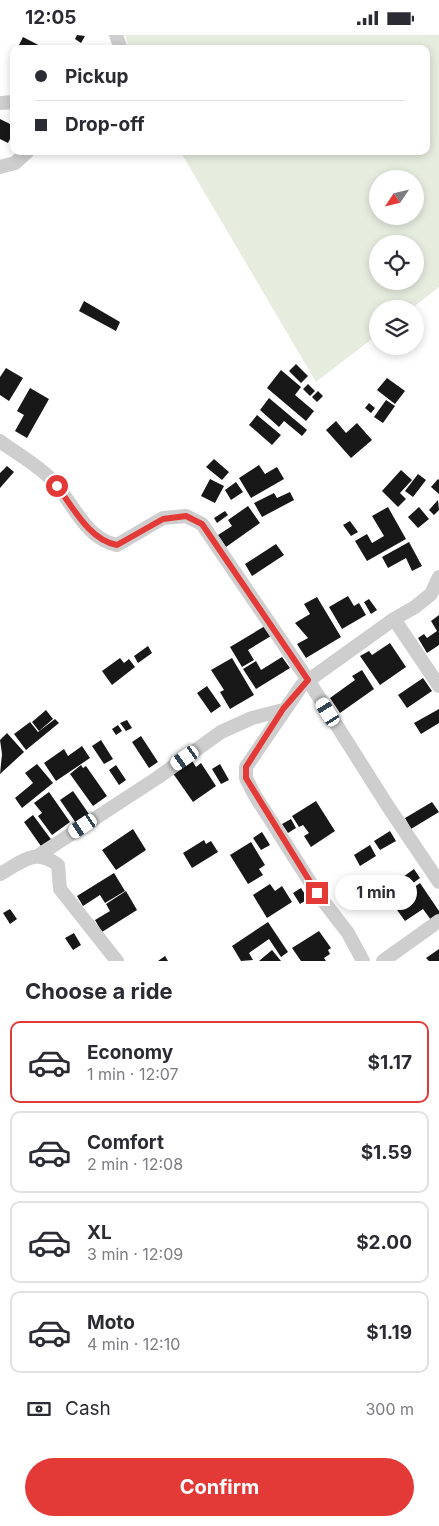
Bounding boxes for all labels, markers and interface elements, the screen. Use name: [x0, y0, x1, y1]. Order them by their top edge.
text: 12:05: [25, 6, 76, 29]
text: Pickup: [65, 65, 128, 88]
text: Drop-off: [65, 113, 145, 136]
north arrow: [369, 170, 424, 225]
map controls: [369, 170, 424, 355]
button: locate: [369, 235, 424, 290]
button: layers: [369, 300, 424, 355]
route start: [46, 475, 68, 497]
car: [313, 695, 342, 729]
car: [168, 743, 201, 773]
car: [66, 811, 99, 841]
callout: 1 min: [334, 875, 417, 911]
route end: [306, 882, 328, 904]
text: 1 min: [356, 882, 396, 902]
text: Choose a ride: [25, 978, 173, 1004]
icon: car: [27, 1040, 72, 1085]
text: Economy: [87, 1041, 173, 1064]
text: $1.17: [367, 1051, 412, 1074]
text: 1 min · 12:07: [87, 1064, 179, 1084]
icon: car: [27, 1130, 72, 1175]
text: Comfort: [87, 1131, 164, 1154]
text: $1.59: [361, 1141, 412, 1164]
text: 2 min · 12:08: [87, 1154, 183, 1174]
icon: car: [27, 1220, 72, 1265]
text: XL: [87, 1221, 112, 1244]
text: $2.00: [356, 1231, 412, 1254]
text: 3 min · 12:09: [87, 1244, 183, 1264]
icon: car: [27, 1310, 72, 1355]
text: Moto: [87, 1311, 135, 1334]
text: $1.19: [366, 1321, 412, 1344]
text: 4 min · 12:10: [87, 1334, 180, 1354]
icon: cash: [25, 1395, 53, 1423]
text: Cash: [65, 1397, 111, 1420]
text: 300 m: [365, 1399, 414, 1419]
button: Confirm: [25, 1458, 414, 1516]

